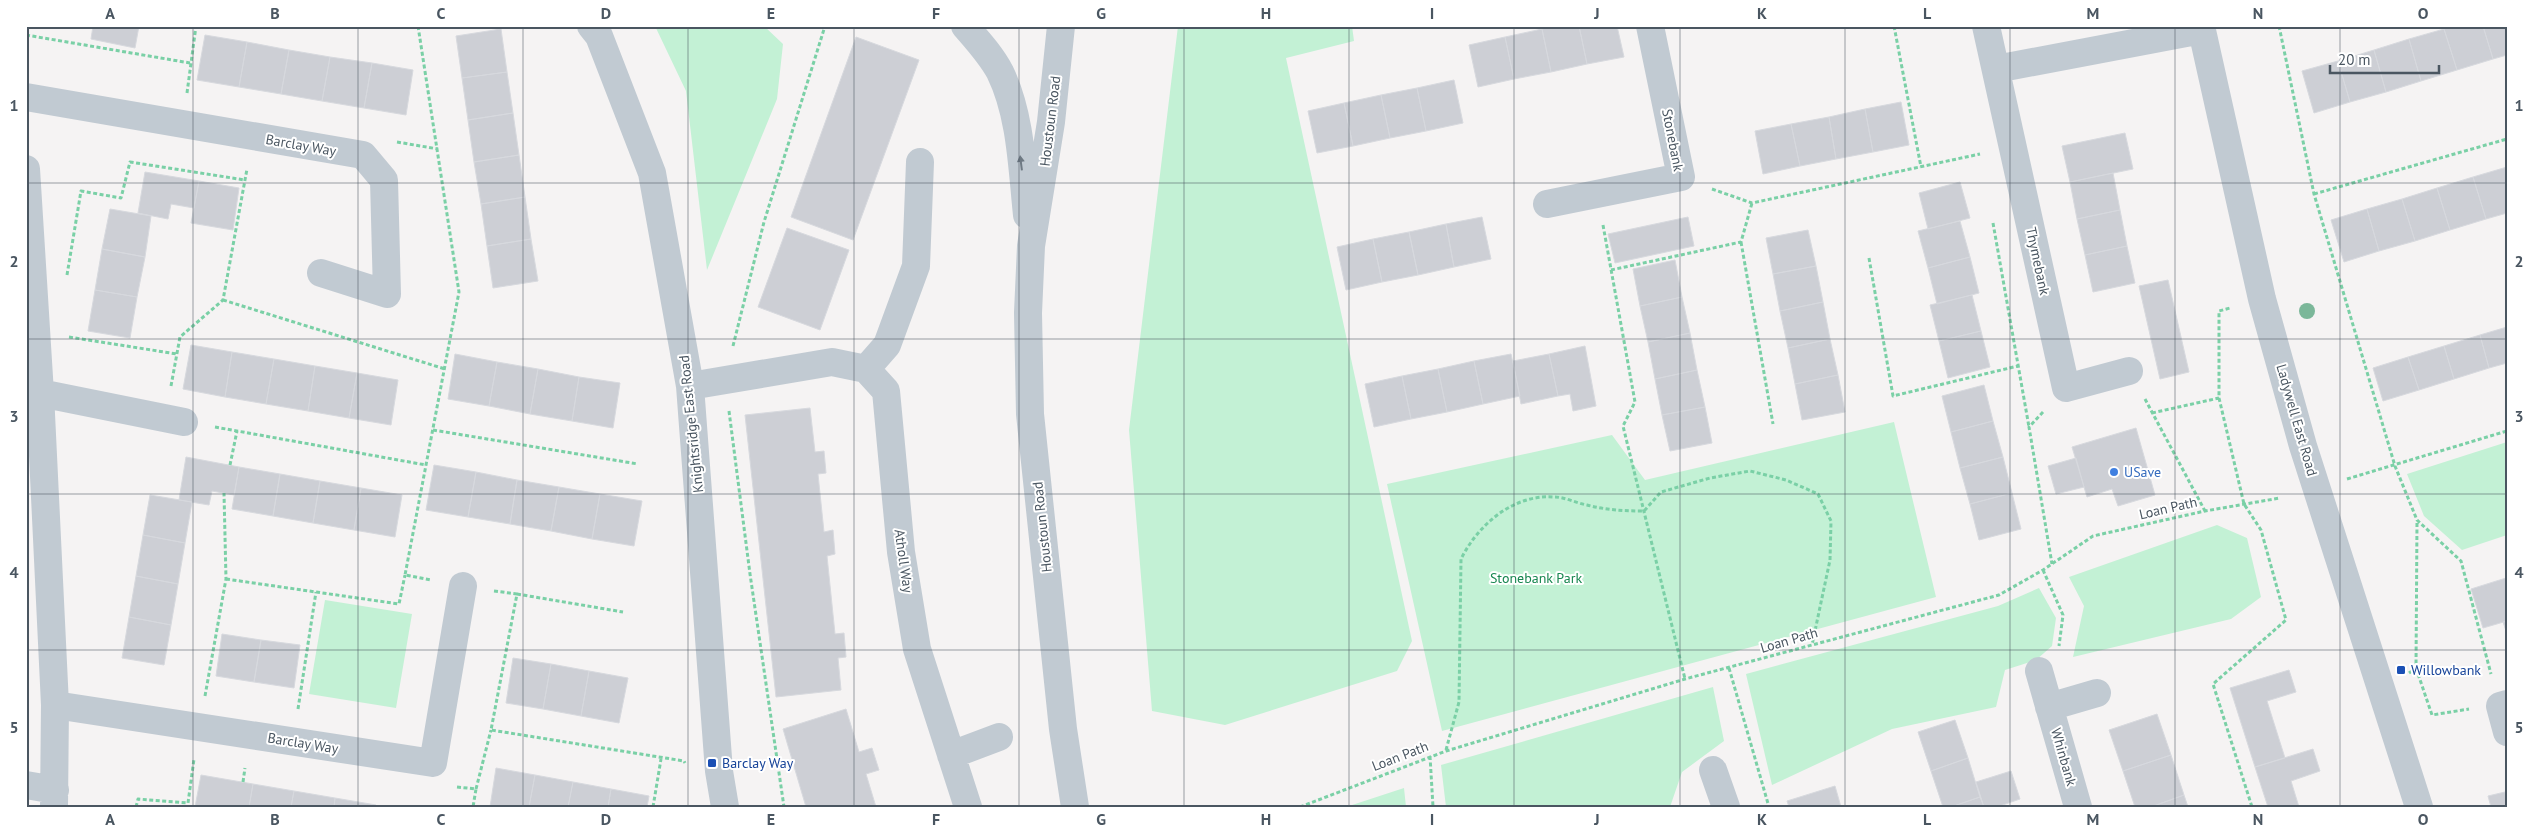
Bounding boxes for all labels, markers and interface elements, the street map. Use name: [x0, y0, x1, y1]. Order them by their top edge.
text: A: [105, 3, 115, 23]
text: B: [270, 3, 280, 23]
text: C: [437, 3, 446, 23]
text: D: [601, 3, 611, 23]
text: E: [767, 3, 775, 23]
text: F: [932, 3, 940, 23]
text: G: [1096, 3, 1106, 23]
text: H: [1261, 3, 1271, 23]
text: I: [1430, 3, 1434, 23]
text: J: [1593, 3, 1600, 23]
text: K: [1757, 3, 1767, 23]
text: L: [1923, 3, 1932, 23]
text: M: [2087, 3, 2099, 23]
text: N: [2253, 3, 2263, 23]
text: O: [2418, 3, 2429, 23]
scale bar: [2330, 42, 2439, 74]
text: 20 m: [2338, 50, 2371, 69]
street label: Houstoun Road: [1036, 75, 1064, 167]
text: 1: [9, 95, 19, 115]
text: 1: [2514, 95, 2524, 115]
street label: Stonebank: [1658, 107, 1688, 173]
street label: Barclay Way: [264, 130, 338, 160]
one-way arrow: [1017, 154, 1025, 170]
street label: Thymebank: [2022, 225, 2054, 297]
text: 2: [9, 251, 19, 271]
text: 2: [2514, 251, 2524, 271]
street label: Knightsridge East Road: [675, 354, 707, 494]
street label: Ladywell East Road: [2272, 362, 2322, 478]
text: 3: [9, 406, 19, 426]
text: 3: [2514, 406, 2524, 426]
place label: USave: [2124, 463, 2161, 481]
marker: USave: [2108, 466, 2120, 478]
street label: Houstoun Road: [1028, 481, 1056, 573]
street label: Loan Path: [2137, 493, 2199, 523]
street label: Atholl Way: [891, 528, 917, 594]
text: 4: [9, 562, 19, 582]
text: 4: [2514, 562, 2524, 582]
park label: Stonebank Park: [1490, 569, 1582, 587]
street label: Loan Path: [1758, 623, 1820, 657]
place label: Willowbank: [2411, 661, 2481, 679]
marker: Willowbank: [2395, 664, 2407, 676]
text: 5: [9, 717, 19, 737]
text: 5: [2514, 717, 2524, 737]
street label: Whinbank: [2047, 726, 2081, 788]
street label: Barclay Way: [266, 729, 340, 758]
street label: Loan Path: [1369, 737, 1431, 775]
place label: Barclay Way: [722, 754, 794, 772]
marker: Barclay Way: [706, 757, 718, 769]
text: A: [105, 809, 115, 829]
text: B: [270, 809, 280, 829]
text: C: [437, 809, 446, 829]
text: D: [601, 809, 611, 829]
text: E: [767, 809, 775, 829]
text: F: [932, 809, 940, 829]
text: G: [1096, 809, 1106, 829]
text: H: [1261, 809, 1271, 829]
text: I: [1430, 809, 1434, 829]
text: J: [1593, 809, 1600, 829]
text: K: [1757, 809, 1767, 829]
text: L: [1923, 809, 1932, 829]
text: M: [2087, 809, 2099, 829]
text: N: [2253, 809, 2263, 829]
text: O: [2418, 809, 2429, 829]

